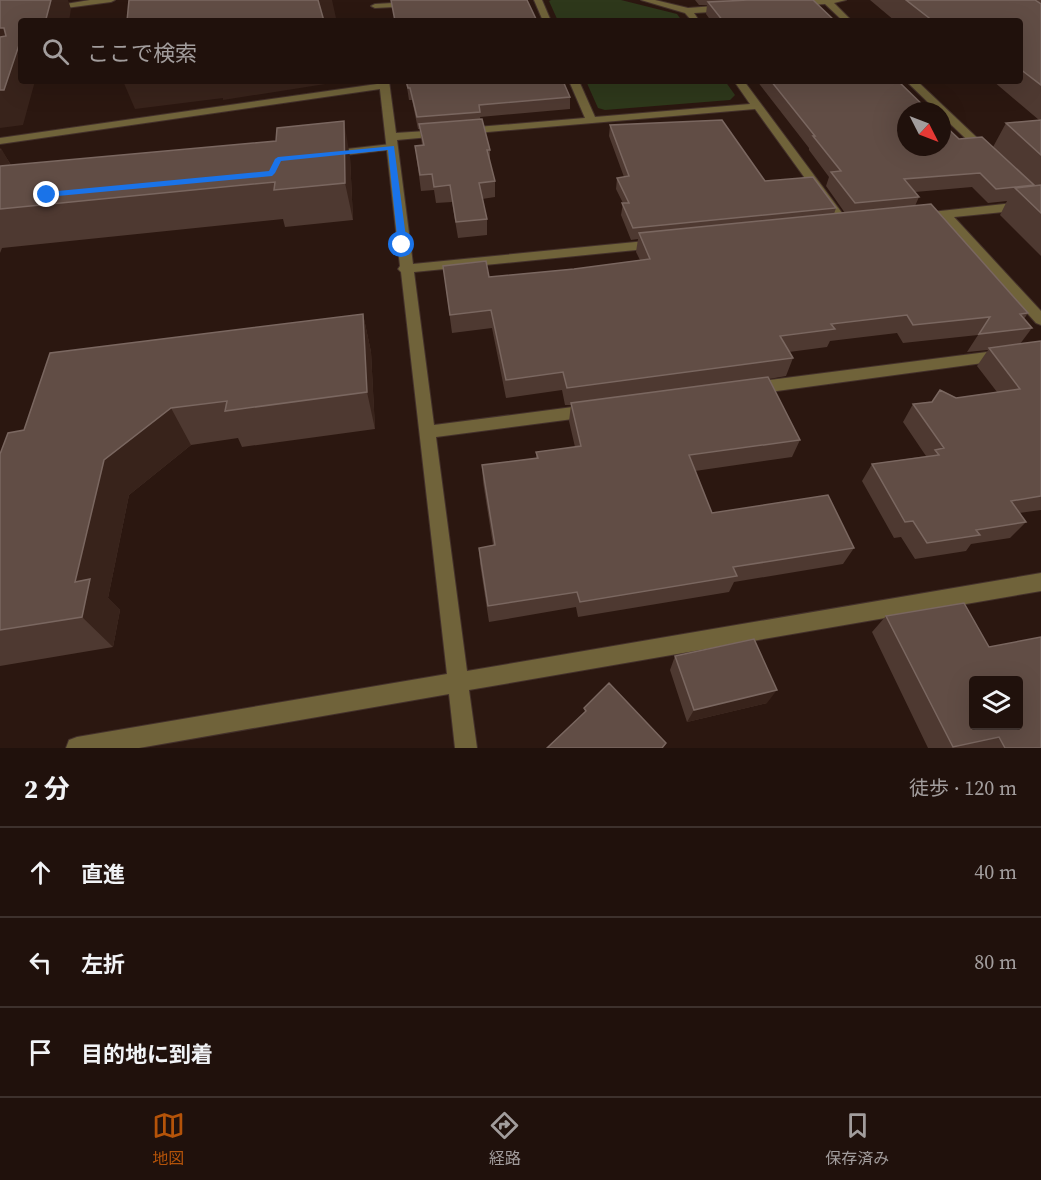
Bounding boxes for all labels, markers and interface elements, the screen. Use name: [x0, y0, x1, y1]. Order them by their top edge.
search box: [18, 18, 1023, 84]
icon: search: [39, 35, 72, 68]
text: ここで検索: [87, 38, 197, 68]
north arrow: [897, 102, 951, 156]
route end: [33, 181, 59, 207]
route start: [388, 231, 414, 257]
map controls: [969, 676, 1023, 730]
button: layers: [969, 676, 1023, 730]
text: 2 分: [24, 771, 70, 807]
text: 徒歩 · 120 m: [909, 774, 1017, 802]
icon: ahead: [24, 856, 57, 889]
text: 40 m: [974, 858, 1017, 886]
text: 直進: [81, 859, 125, 889]
icon: left: [24, 946, 57, 979]
text: 80 m: [974, 948, 1017, 976]
text: 左折: [81, 949, 125, 979]
icon: arrive: [24, 1036, 57, 1069]
text: 目的地に到着: [81, 1039, 213, 1069]
tab: 地図: [152, 1109, 185, 1169]
tab: 経路: [488, 1109, 521, 1169]
tab: 保存済み: [825, 1109, 889, 1169]

